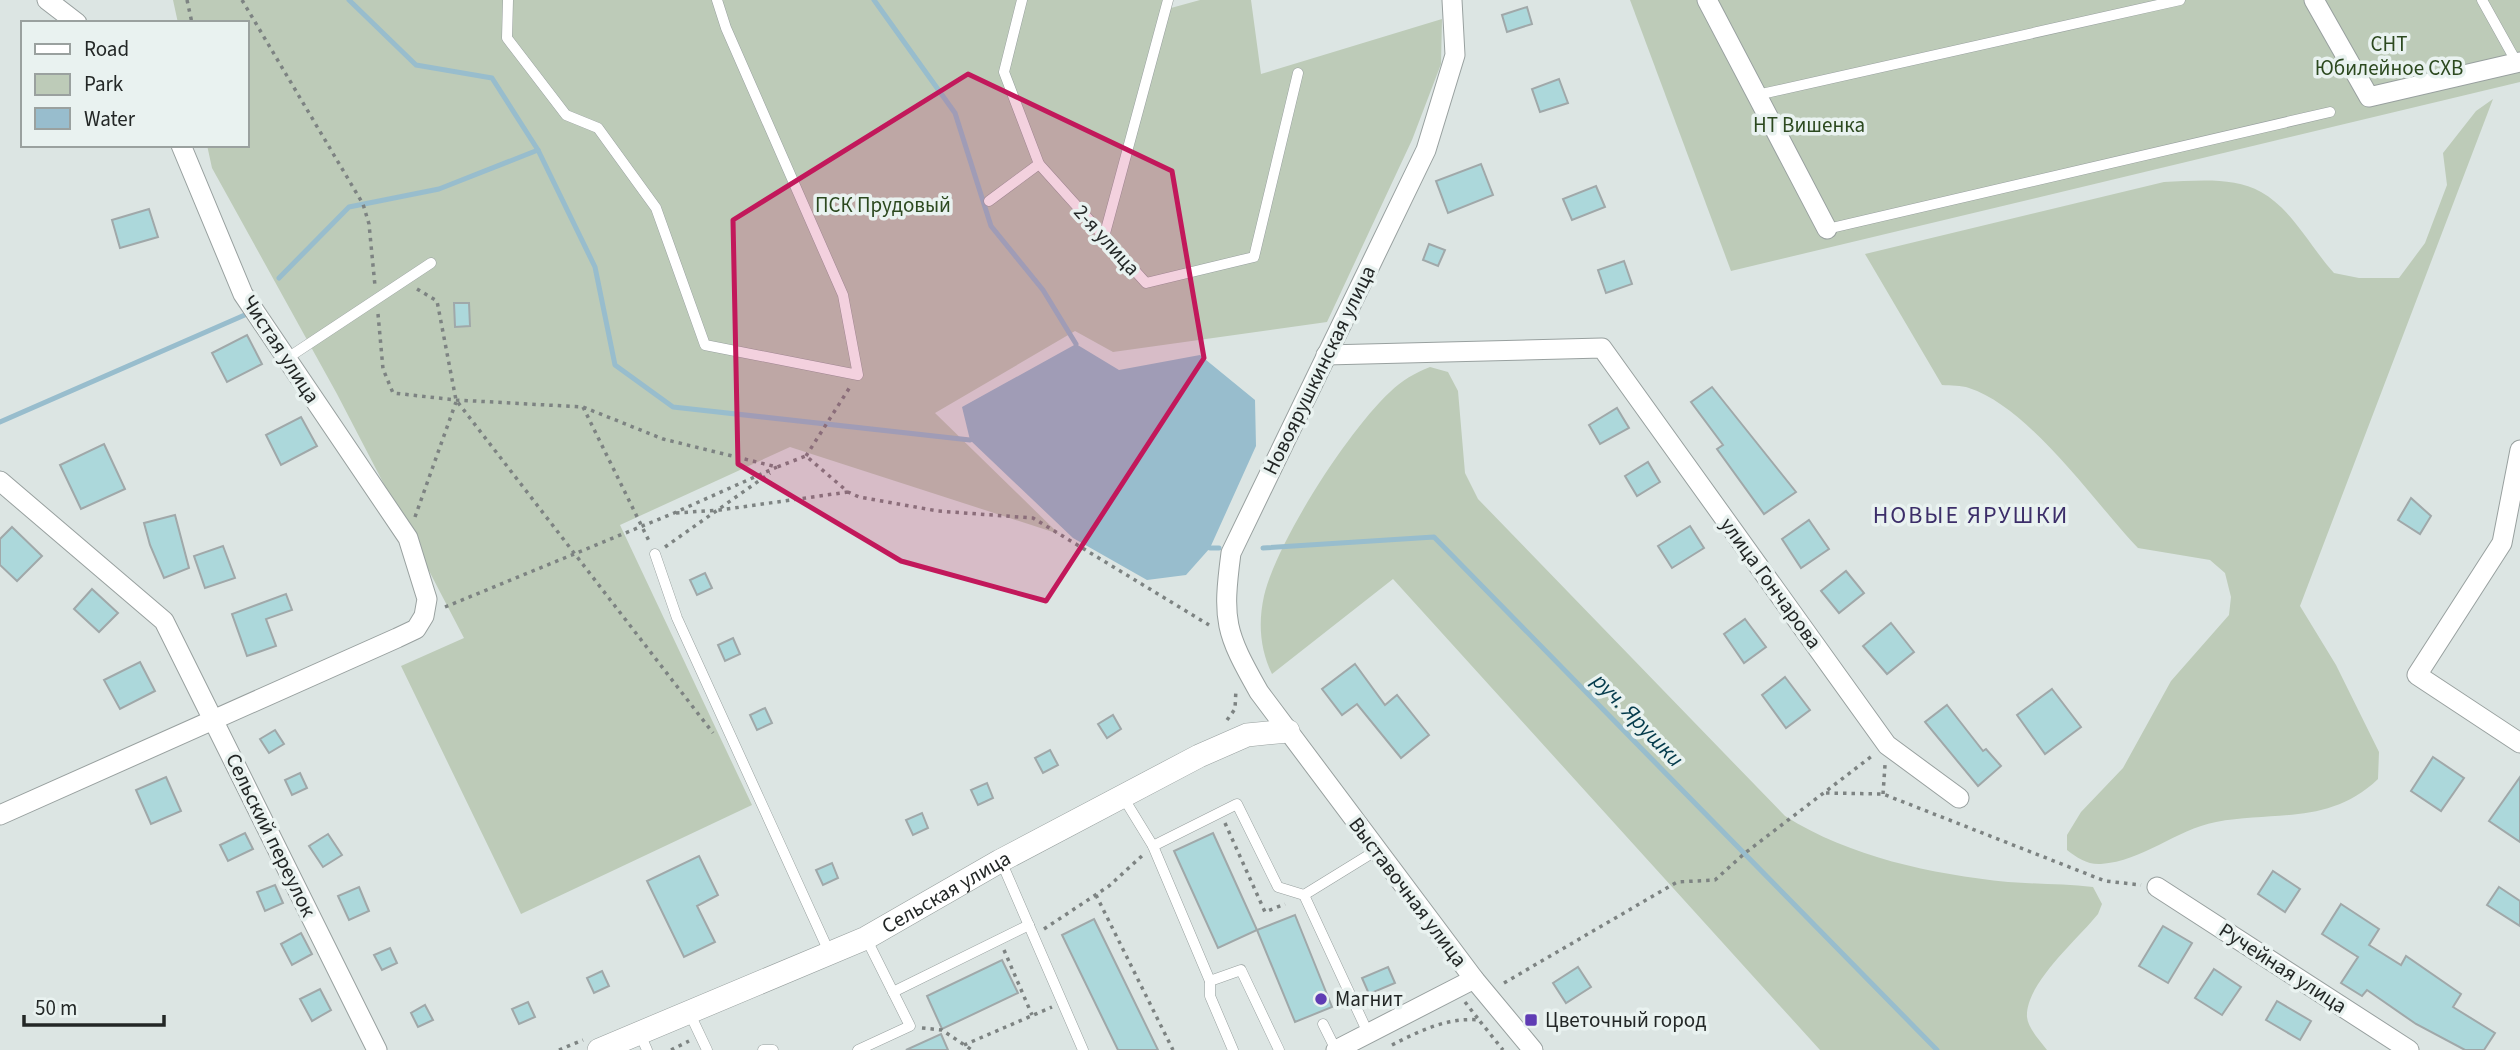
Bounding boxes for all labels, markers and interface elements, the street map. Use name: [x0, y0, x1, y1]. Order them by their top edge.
legend: [21, 21, 248, 147]
park label: СНТ Юбилейное СХВ: [2315, 29, 2463, 83]
text: Road: [84, 34, 129, 64]
text: Park: [84, 69, 124, 99]
text: Water: [84, 104, 136, 134]
park label: НТ Вишенка: [1753, 110, 1865, 140]
park label: ПСК Прудовый: [815, 190, 951, 220]
street label: 2-я улица: [1067, 198, 1147, 282]
street label: Новоярушкинская улица: [1255, 260, 1383, 480]
street label: Чистая улица: [235, 289, 327, 409]
district label: НОВЫЕ ЯРУШКИ: [1873, 498, 2069, 533]
street label: улица Гончарова: [1713, 511, 1829, 655]
water label: руч. Ярушки: [1584, 665, 1691, 775]
street label: Сельский переулок: [218, 748, 324, 922]
street label: Выставочная улица: [1342, 811, 1474, 973]
street label: Сельская улица: [876, 843, 1016, 941]
street label: Ручейная улица: [2213, 915, 2353, 1021]
scale bar: [24, 984, 164, 1028]
place label: Магнит: [1335, 984, 1403, 1014]
marker: Магнит: [1313, 991, 1329, 1007]
text: 50 m: [35, 993, 77, 1023]
place label: Цветочный город: [1545, 1005, 1706, 1035]
marker: Цветочный город: [1523, 1012, 1539, 1028]

